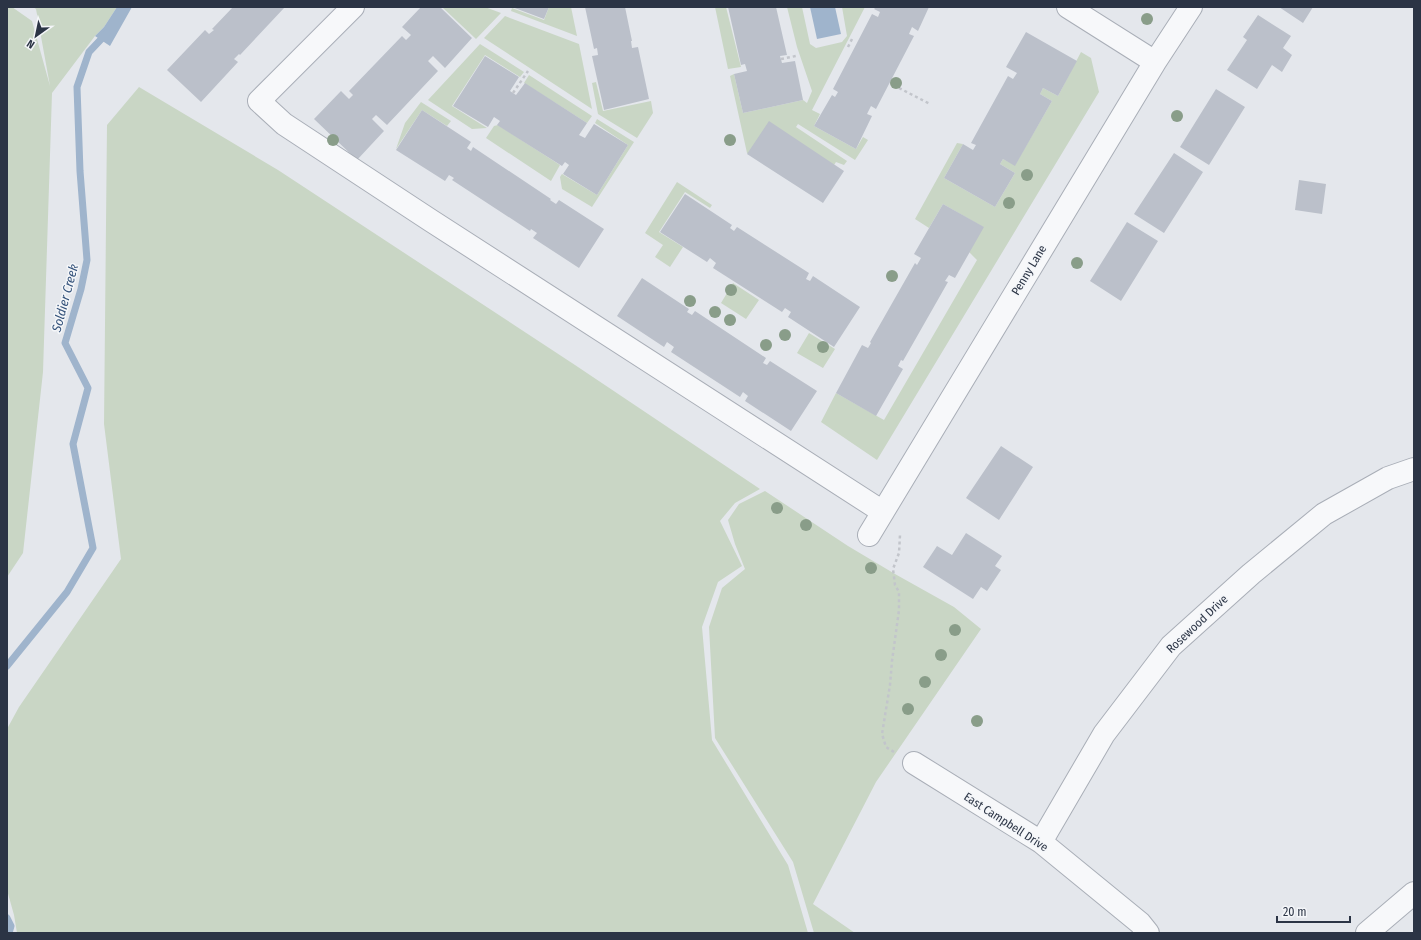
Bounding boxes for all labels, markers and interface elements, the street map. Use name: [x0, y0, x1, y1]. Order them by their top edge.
north arrow: [16, 16, 56, 56]
text: N: [25, 37, 37, 51]
street label: Penny Lane: [1009, 242, 1049, 298]
water label: Soldier Creek: [48, 262, 81, 335]
street label: Rosewood Drive: [1163, 592, 1231, 656]
street label: East Campbell Drive: [961, 790, 1051, 854]
scale bar: [1277, 898, 1350, 924]
text: 20 m: [1283, 905, 1307, 919]

